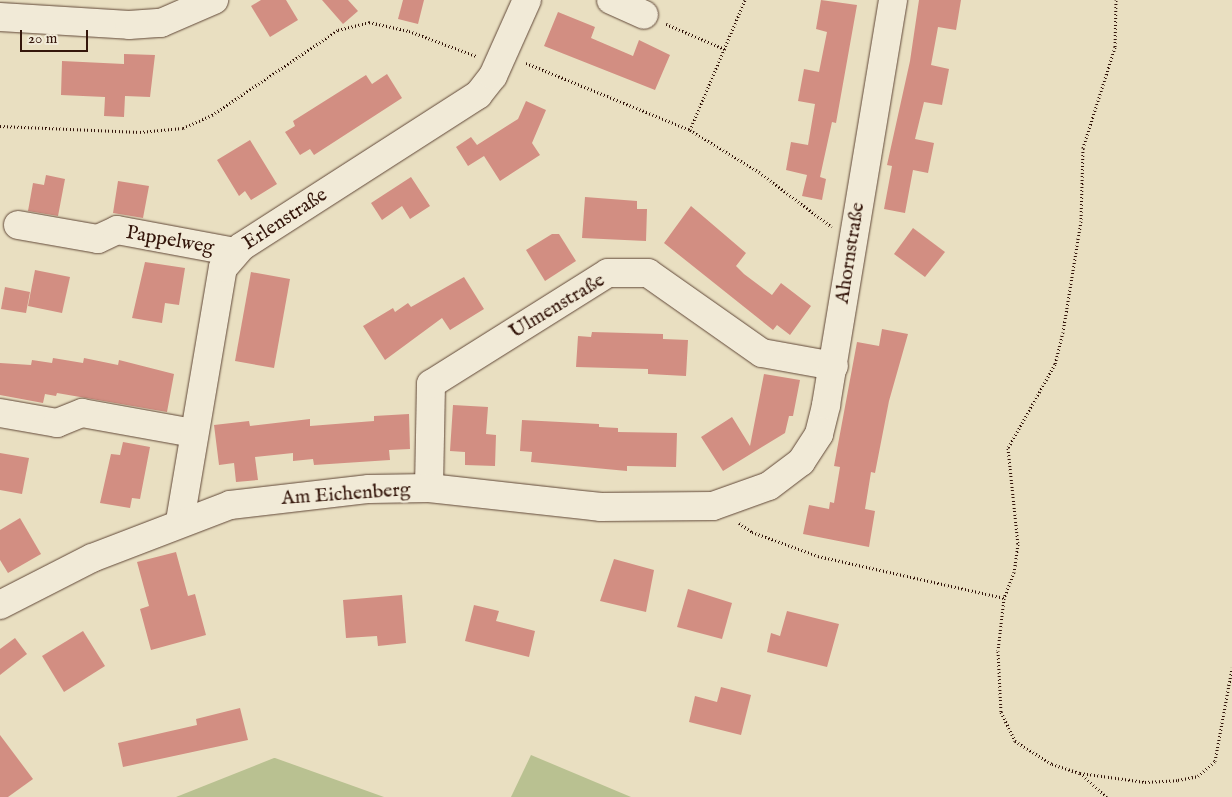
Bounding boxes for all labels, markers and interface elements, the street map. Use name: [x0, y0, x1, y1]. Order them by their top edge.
scale bar: [22, 20, 90, 52]
text: 20 m: [28, 29, 57, 48]
street label: Erlenstraße: [238, 183, 332, 255]
street label: Ahornstraße: [830, 201, 870, 305]
street label: Pappelweg: [124, 220, 216, 260]
street label: Ulmenstraße: [505, 268, 609, 344]
street label: Am Eichenberg: [281, 478, 411, 510]

